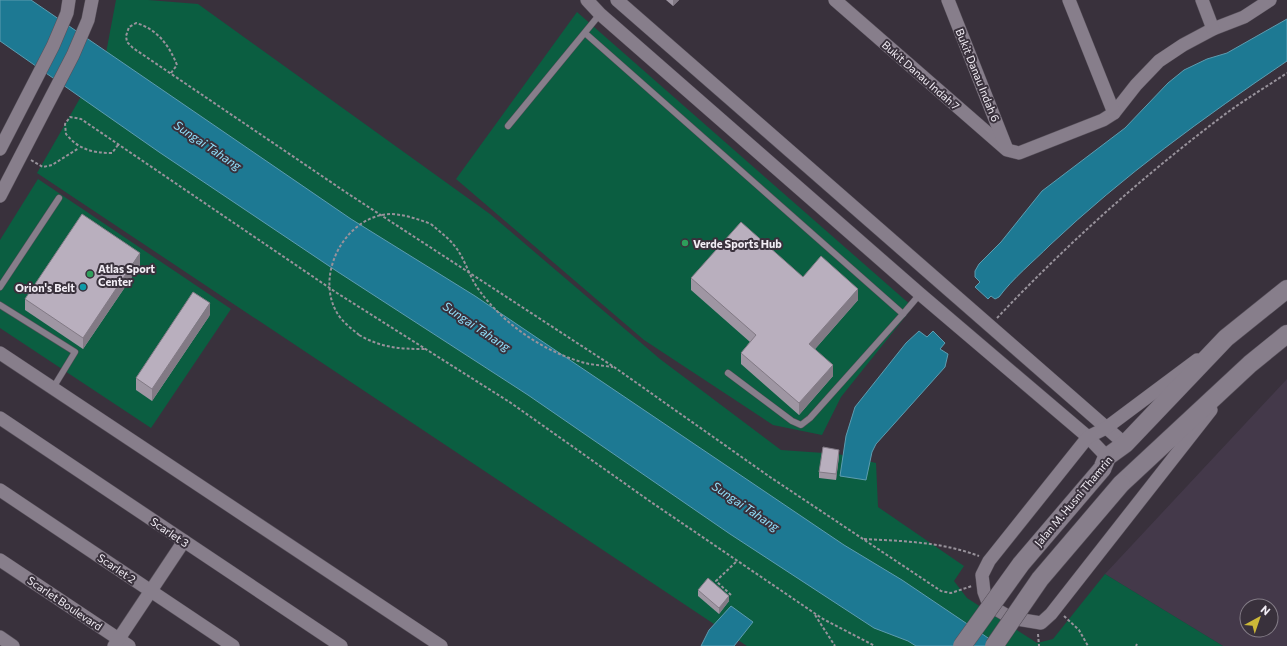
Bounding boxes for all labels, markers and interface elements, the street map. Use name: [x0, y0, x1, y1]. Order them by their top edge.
street label: Bukit Danau Indah 6: [953, 26, 1003, 124]
street label: Bukit Danau Indah 7: [880, 38, 963, 112]
water label: Sungai Tahang: [172, 117, 245, 173]
place label: Verde Sports Hub: [693, 237, 782, 250]
marker: Verde Sports Hub: [680, 238, 690, 248]
place label: Atlas Sport Center: [98, 262, 155, 288]
marker: Atlas Sport Center: [85, 269, 95, 279]
place label: Orion's Belt: [15, 281, 75, 294]
marker: Orion's Belt: [78, 282, 88, 292]
water label: Sungai Tahang: [441, 298, 514, 354]
street label: Jalan M. Husni Thamrin: [1031, 453, 1115, 549]
water label: Sungai Tahang: [710, 478, 783, 534]
street label: Scarlet 3: [148, 514, 192, 550]
street label: Scarlet 2: [95, 551, 139, 585]
street label: Scarlet Boulevard: [25, 573, 105, 633]
north arrow: [1239, 598, 1279, 638]
text: N: [1258, 602, 1273, 618]

